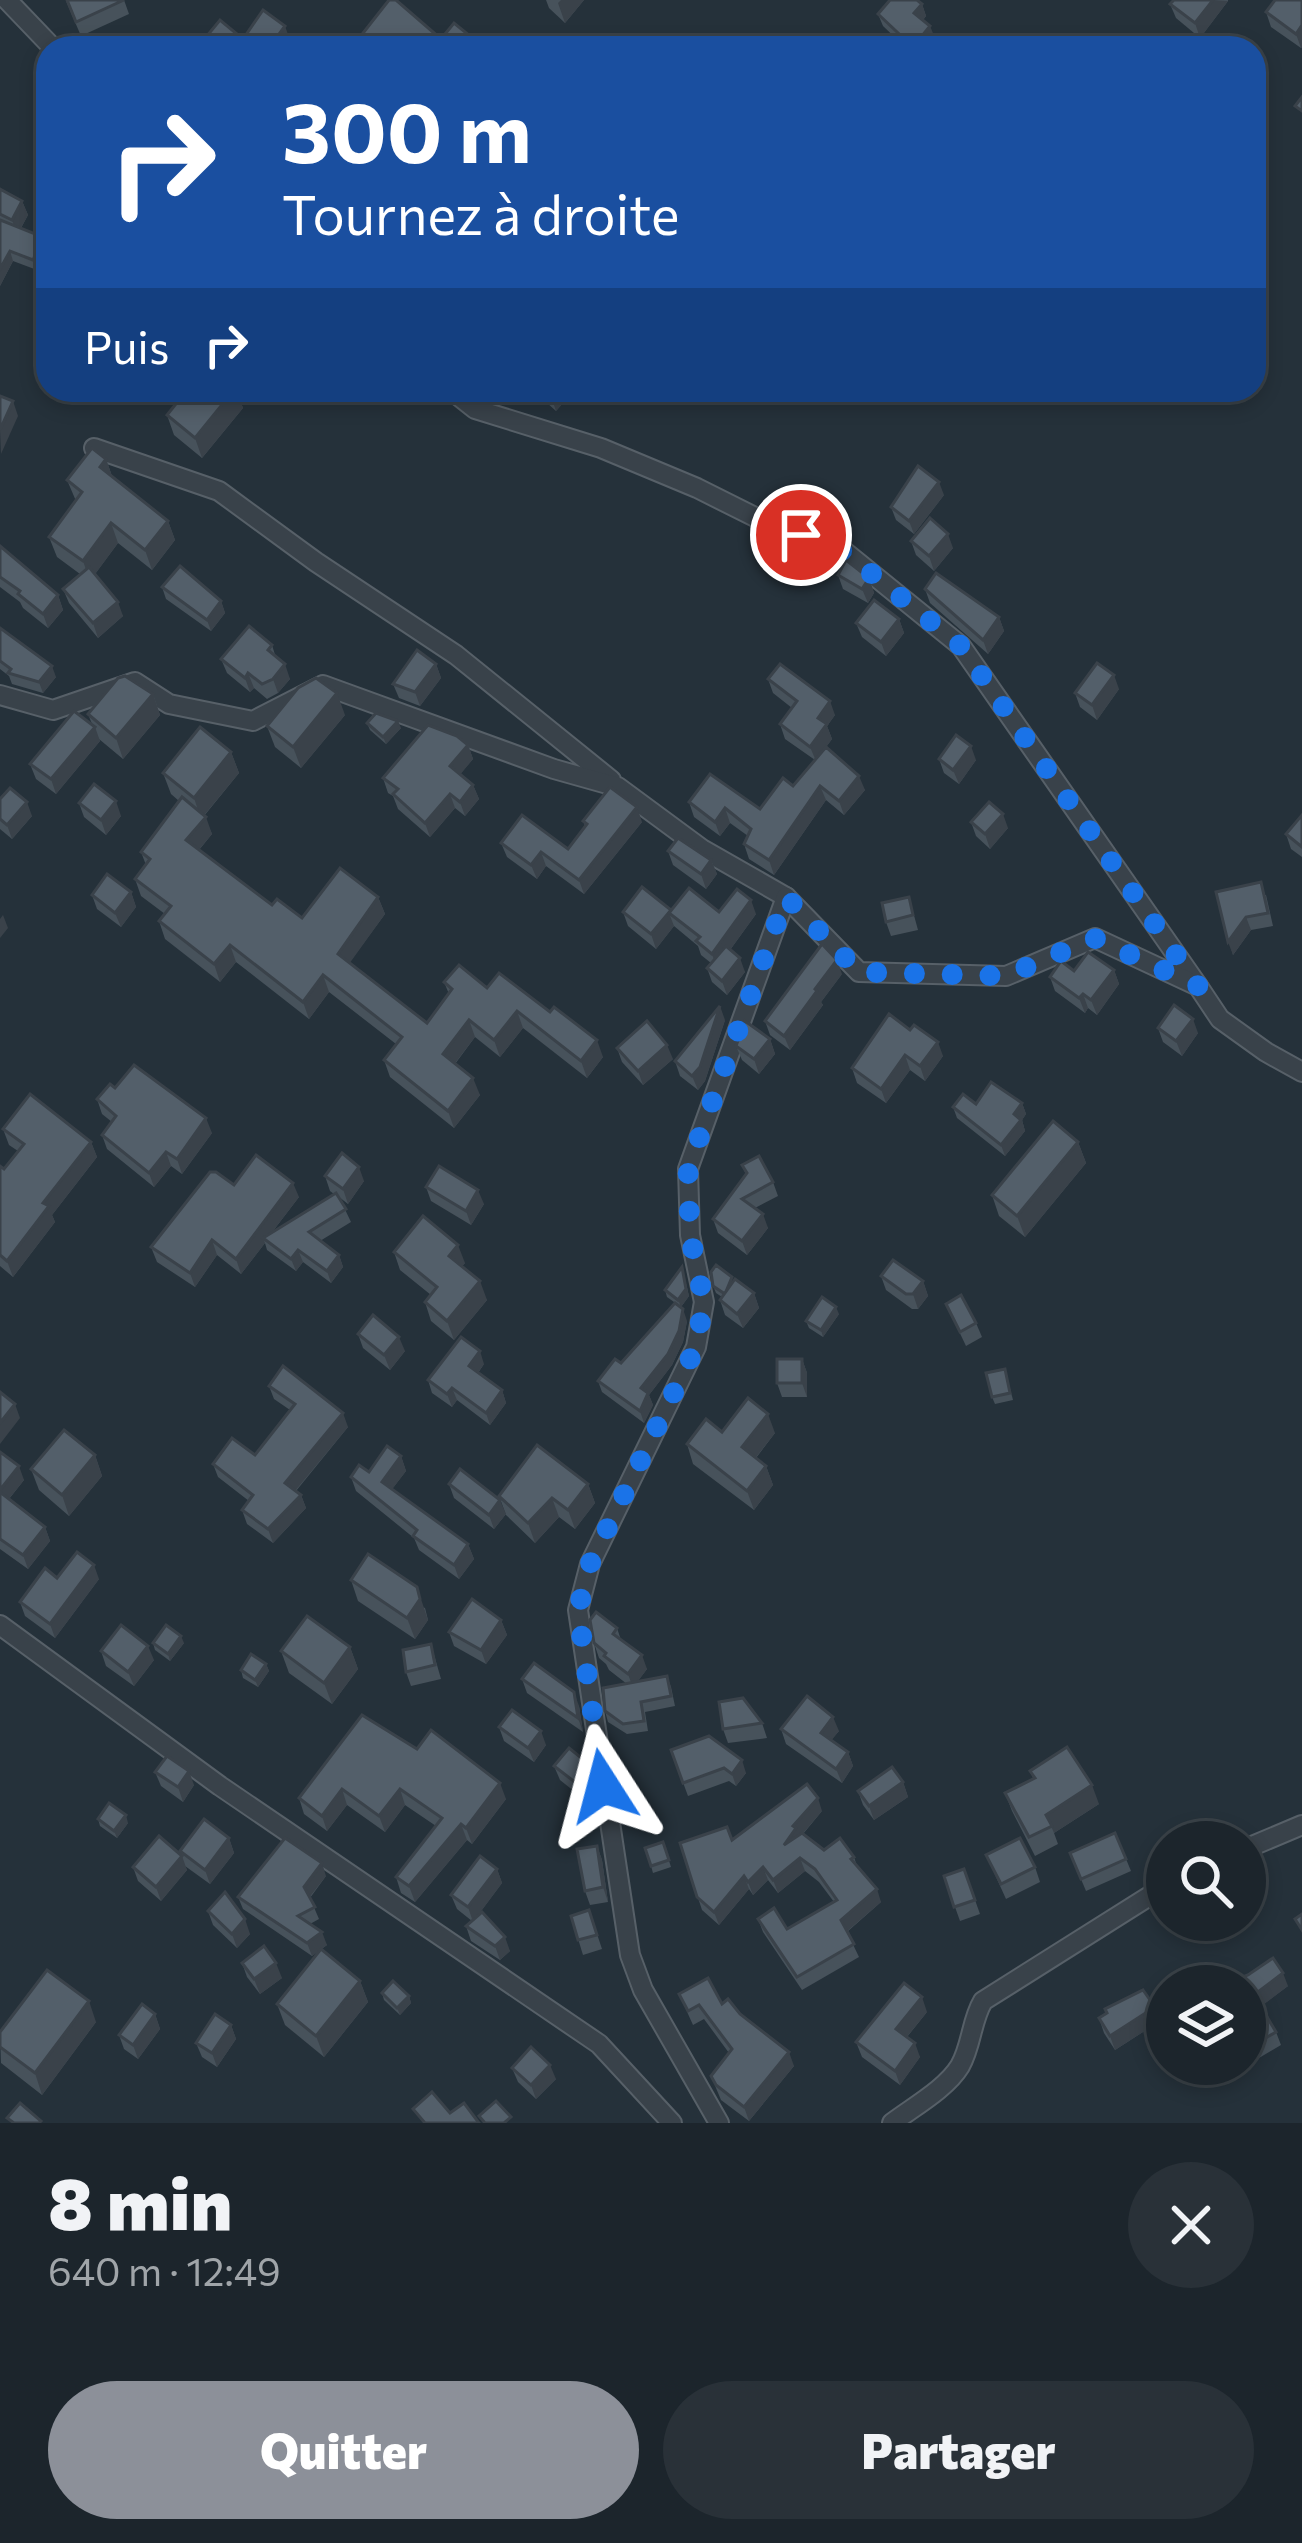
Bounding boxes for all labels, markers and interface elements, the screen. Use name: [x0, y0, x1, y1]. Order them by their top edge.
text: 300 m: [282, 78, 532, 180]
icon: right: [84, 84, 240, 240]
text: Tournez à droite: [282, 180, 680, 246]
icon: right: [193, 312, 259, 378]
text: Puis: [84, 318, 169, 373]
pin: [750, 484, 852, 586]
icon: arrive: [768, 502, 834, 568]
position arrow: [540, 1723, 666, 1849]
map controls: [1146, 1821, 1266, 2085]
button: search: [1146, 1821, 1266, 1941]
button: layers: [1146, 1965, 1266, 2085]
text: 8 min: [48, 2157, 232, 2245]
button: close: [1128, 2162, 1254, 2288]
text: 640 m · 12:49: [48, 2246, 281, 2294]
button: Quitter: [48, 2381, 639, 2519]
button: Partager: [663, 2381, 1254, 2519]

